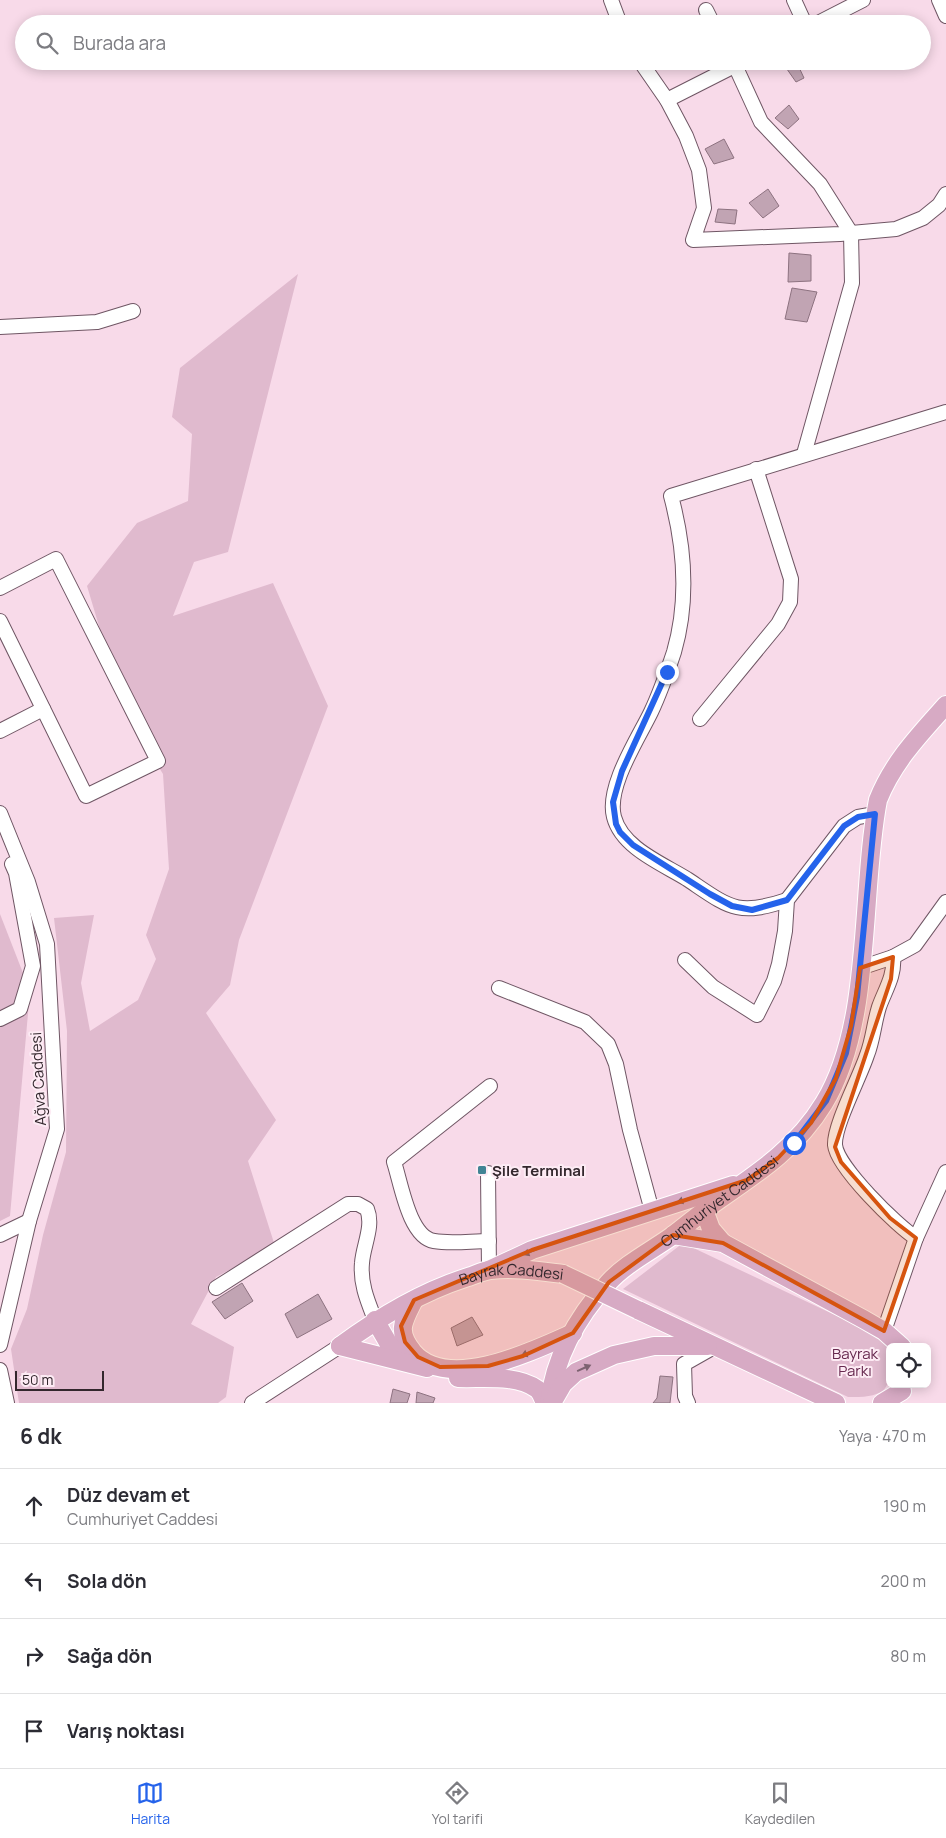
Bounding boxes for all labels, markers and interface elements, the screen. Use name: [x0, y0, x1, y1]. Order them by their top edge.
search box: [15, 15, 931, 70]
icon: search: [33, 29, 61, 57]
text: Burada ara: [73, 30, 166, 56]
route end: [656, 661, 679, 684]
street label: Ağva Caddesi: [25, 1032, 51, 1126]
route start: [783, 1132, 806, 1155]
street label: Cumhuriyet Caddesi: [656, 1150, 782, 1252]
place label: Şile Terminal: [492, 1160, 585, 1181]
marker: Şile Terminal: [476, 1164, 488, 1176]
one-way arrow: [677, 1197, 692, 1204]
one-way arrow: [523, 1248, 537, 1256]
street label: Bayrak Caddesi: [456, 1258, 565, 1290]
park label: Bayrak Parkı: [832, 1343, 878, 1381]
map controls: [886, 1343, 931, 1388]
button: locate: [886, 1343, 931, 1388]
one-way arrow: [520, 1349, 535, 1357]
one-way arrow: [577, 1364, 591, 1372]
scale bar: [15, 1368, 104, 1391]
text: 50 m: [22, 1370, 53, 1389]
text: 6 dk: [20, 1422, 62, 1450]
text: Yaya · 470 m: [839, 1425, 926, 1447]
text: Düz devam et: [67, 1482, 190, 1508]
icon: ahead: [20, 1492, 48, 1520]
text: 190 m: [883, 1495, 926, 1517]
text: Cumhuriyet Caddesi: [67, 1508, 218, 1530]
icon: left: [20, 1567, 48, 1595]
text: Sola dön: [67, 1568, 147, 1594]
text: 200 m: [881, 1570, 926, 1592]
icon: right: [20, 1642, 48, 1670]
text: Sağa dön: [67, 1643, 152, 1669]
text: 80 m: [890, 1645, 926, 1667]
icon: arrive: [20, 1717, 48, 1745]
text: Varış noktası: [67, 1718, 185, 1744]
tab: Harita: [131, 1779, 170, 1828]
tab: Yol tarifi: [432, 1779, 483, 1828]
tab: Kaydedilen: [745, 1779, 815, 1828]

